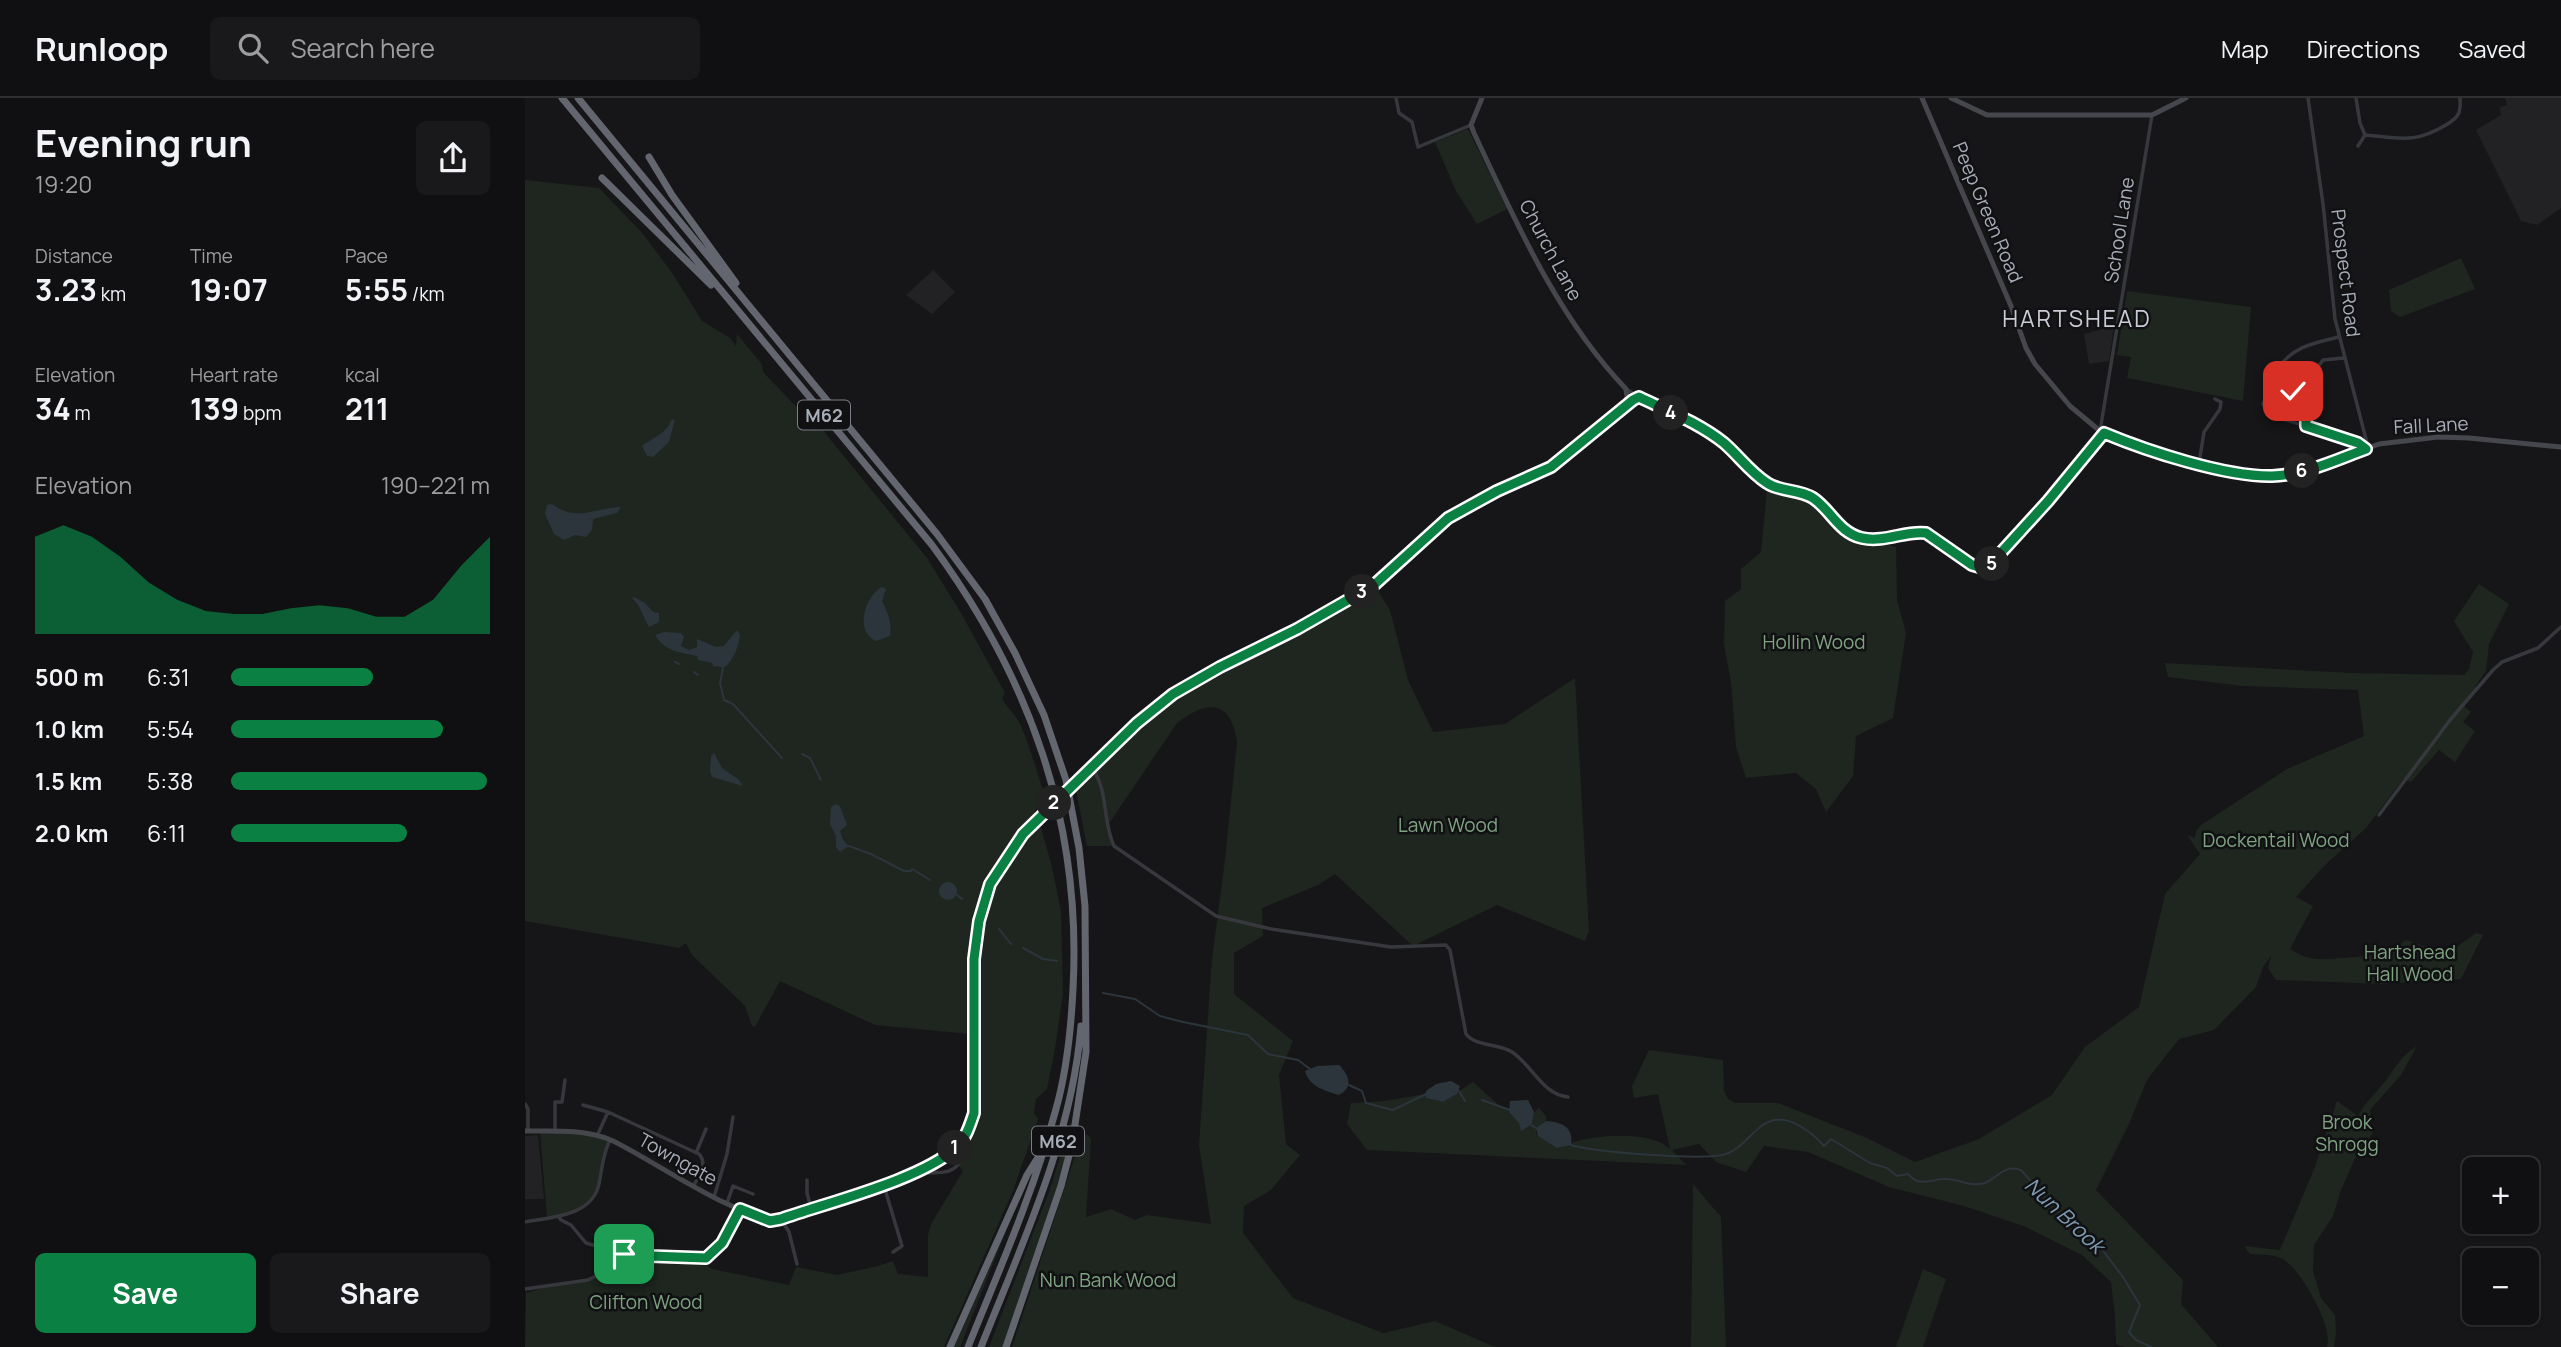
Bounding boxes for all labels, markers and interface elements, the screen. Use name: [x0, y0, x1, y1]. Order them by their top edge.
search box: [210, 17, 700, 80]
text: Runloop: [35, 26, 168, 71]
icon: search: [234, 29, 272, 67]
text: Search here: [290, 30, 435, 66]
text: Map: [2221, 32, 2269, 65]
text: Directions: [2307, 32, 2420, 65]
text: Saved: [2458, 32, 2526, 65]
text: Evening run: [35, 116, 252, 168]
button: share: [416, 121, 490, 195]
street label: Peep Green Road: [1947, 138, 2029, 286]
text: 19:20: [35, 168, 92, 200]
street label: School Lane: [2098, 175, 2140, 285]
street label: Church Lane: [1513, 195, 1589, 305]
street label: Prospect Road: [2325, 208, 2367, 338]
text: Distance: [35, 243, 113, 269]
text: Time: [190, 243, 233, 269]
text: Pace: [345, 243, 388, 269]
text: 3.23: [35, 269, 97, 310]
text: 19:07: [190, 269, 268, 310]
text: 5:55: [345, 269, 408, 310]
text: km: [97, 281, 126, 307]
text: /km: [408, 281, 445, 307]
district label: HARTSHEAD: [2002, 302, 2152, 334]
pin: [2263, 361, 2323, 421]
text: Elevation: [35, 362, 115, 388]
text: Heart rate: [190, 362, 278, 388]
text: kcal: [345, 362, 380, 388]
icon: check: [2274, 372, 2312, 410]
text: 34: [35, 388, 71, 429]
text: 139: [190, 388, 239, 429]
text: 211: [345, 388, 389, 429]
pin: 4: [1653, 396, 1689, 430]
text: 4: [1665, 399, 1676, 425]
text: m: [71, 400, 91, 426]
text: bpm: [239, 400, 282, 426]
road number: M62: [798, 400, 850, 430]
street label: Fall Lane: [2393, 410, 2469, 440]
pin: 6: [2285, 454, 2320, 488]
text: 6: [2296, 457, 2307, 483]
text: Elevation: [35, 469, 132, 501]
text: 190–221 m: [381, 469, 490, 501]
pin: 5: [1975, 546, 2009, 582]
text: 5: [1986, 550, 1997, 576]
pin: 3: [1345, 574, 1379, 610]
text: 3: [1356, 578, 1367, 604]
park label: Hollin Wood: [1762, 629, 1866, 655]
text: 500 m: [35, 661, 104, 693]
text: 6:31: [147, 661, 190, 693]
text: 1.0 km: [35, 713, 104, 745]
text: 5:54: [147, 713, 194, 745]
text: 1.5 km: [35, 765, 102, 797]
text: 5:38: [147, 765, 193, 797]
pin: 2: [1037, 786, 1071, 820]
text: 2: [1048, 789, 1059, 815]
park label: Lawn Wood: [1398, 812, 1498, 838]
text: 2.0 km: [35, 817, 108, 849]
text: 6:11: [147, 817, 186, 849]
park label: Dockentail Wood: [2202, 827, 2350, 853]
park label: Hartshead Hall Wood: [2364, 939, 2456, 987]
park label: Brook Shrogg: [2315, 1109, 2379, 1157]
road number: M62: [1032, 1126, 1084, 1156]
street label: Towngate: [634, 1127, 722, 1191]
pin: 1: [937, 1130, 973, 1166]
text: 1: [950, 1134, 959, 1160]
map controls: [2462, 1157, 2539, 1325]
button: +: [2462, 1157, 2539, 1234]
water label: Nun Brook: [2019, 1171, 2113, 1261]
pin: [594, 1224, 654, 1284]
icon: arrive: [605, 1235, 643, 1273]
button: −: [2462, 1248, 2539, 1325]
button: Save: [35, 1253, 256, 1333]
button: Share: [270, 1253, 490, 1333]
park label: Nun Bank Wood: [1040, 1267, 1176, 1293]
park label: Clifton Wood: [589, 1289, 703, 1315]

